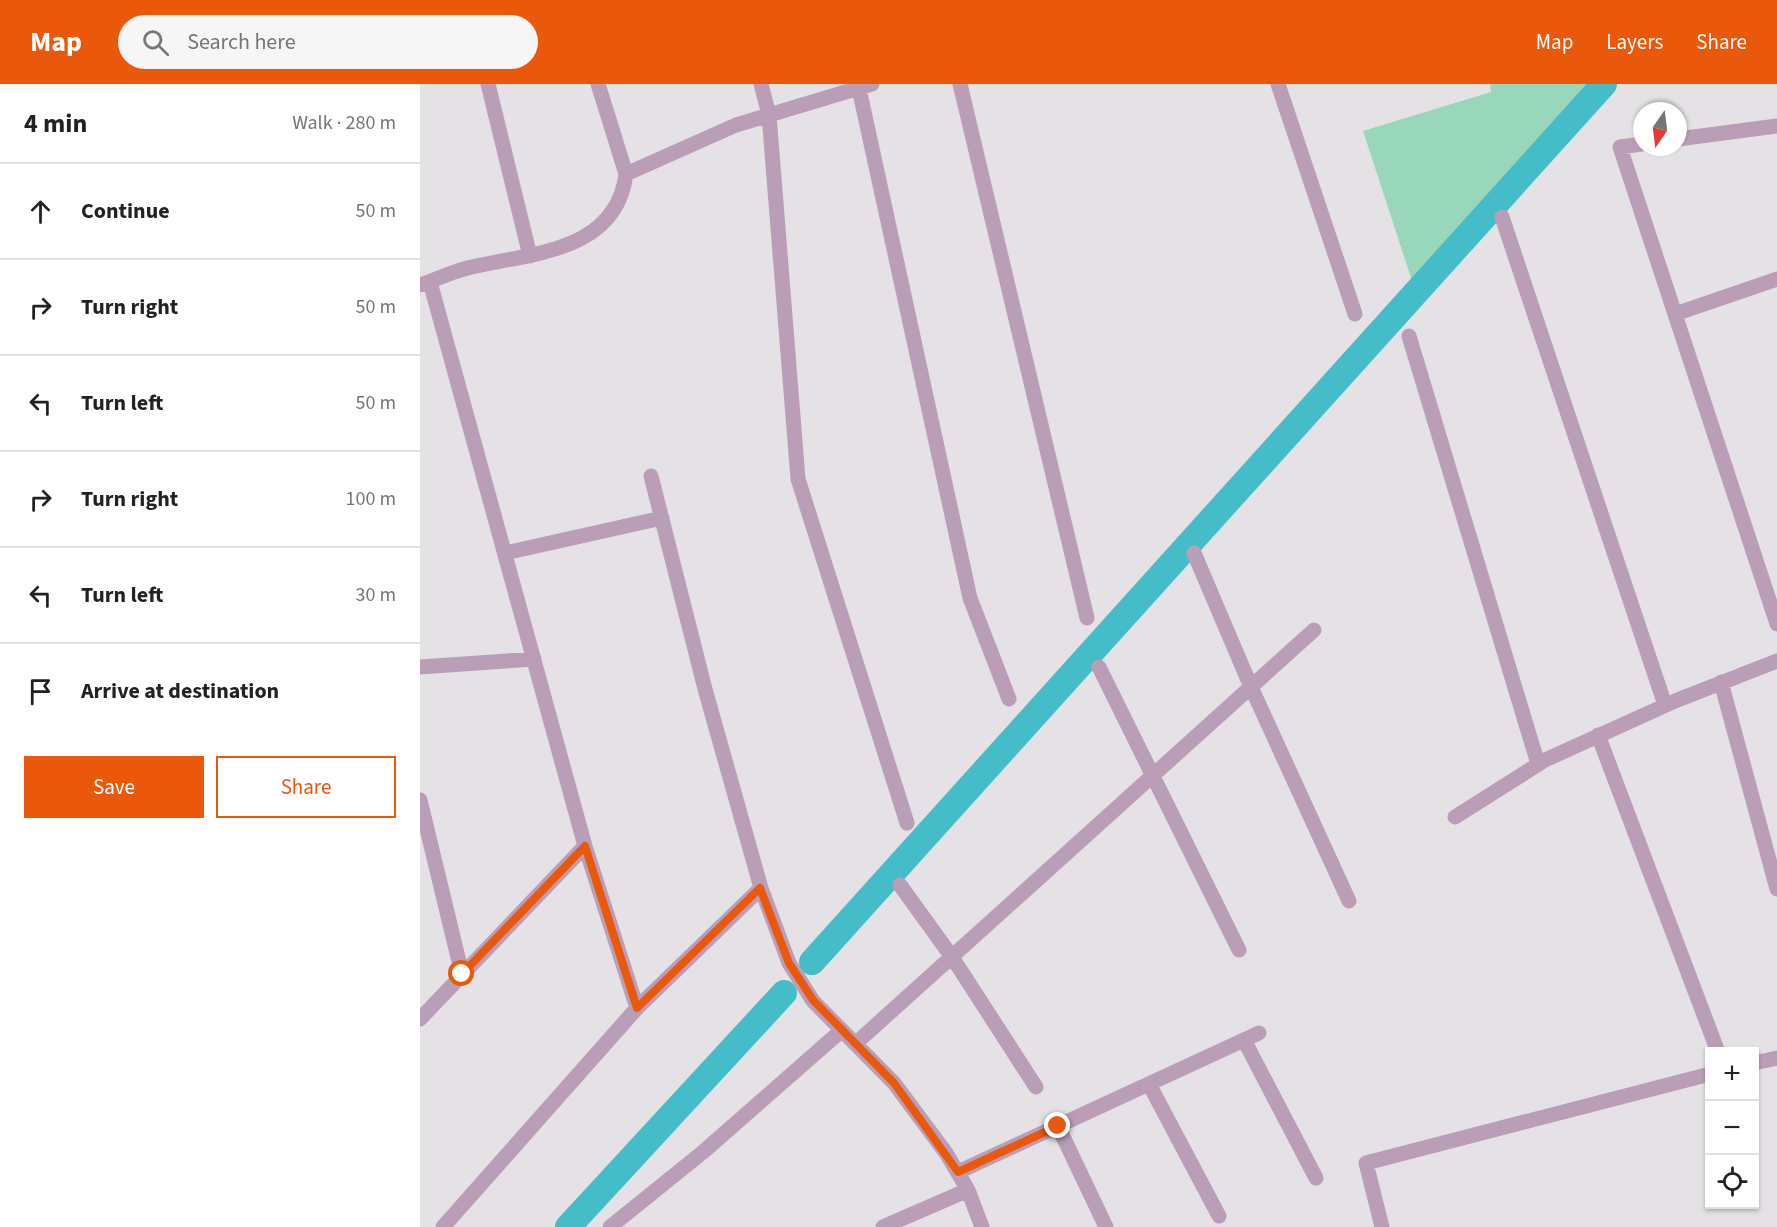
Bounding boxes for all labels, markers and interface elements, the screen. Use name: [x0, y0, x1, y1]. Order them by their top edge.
search box: [118, 15, 538, 69]
text: Map: [30, 22, 82, 62]
icon: search: [139, 26, 172, 59]
text: Search here: [187, 26, 296, 58]
text: Map: [1536, 27, 1573, 57]
text: Layers: [1606, 27, 1663, 57]
text: Share: [1696, 27, 1747, 57]
north arrow: [1633, 102, 1687, 156]
text: 4 min: [24, 105, 87, 142]
text: Walk · 280 m: [292, 109, 396, 137]
icon: ahead: [24, 195, 57, 228]
text: Continue: [81, 195, 170, 227]
text: 50 m: [356, 197, 396, 225]
icon: right: [24, 291, 57, 324]
text: Turn right: [81, 291, 178, 323]
text: 50 m: [356, 293, 396, 321]
icon: left: [24, 387, 57, 420]
text: Turn left: [81, 387, 163, 419]
text: 50 m: [356, 389, 396, 417]
icon: right: [24, 483, 57, 516]
text: Turn right: [81, 483, 178, 515]
text: 100 m: [346, 485, 396, 513]
icon: left: [24, 579, 57, 612]
text: Turn left: [81, 579, 163, 611]
text: 30 m: [356, 581, 396, 609]
icon: arrive: [24, 675, 57, 708]
text: Arrive at destination: [81, 675, 279, 707]
button: Save: [24, 756, 204, 818]
button: Share: [216, 756, 396, 818]
route start: [448, 960, 474, 986]
map controls: [1705, 1047, 1759, 1209]
button: +: [1705, 1047, 1759, 1101]
button: −: [1705, 1101, 1759, 1155]
route end: [1044, 1112, 1070, 1138]
button: locate: [1705, 1155, 1759, 1209]

